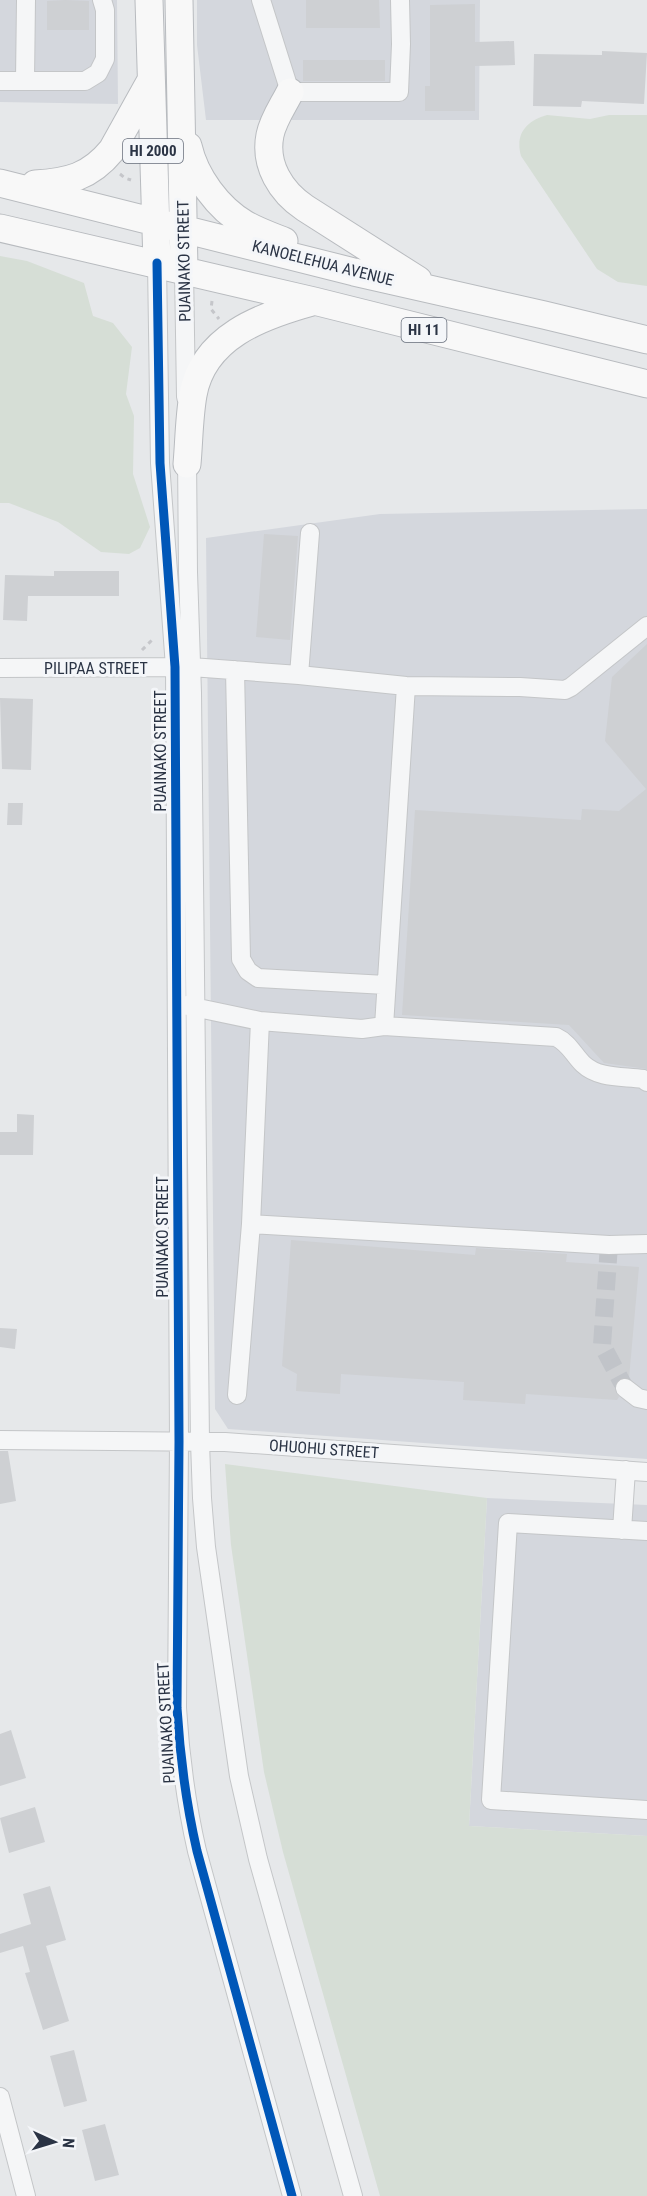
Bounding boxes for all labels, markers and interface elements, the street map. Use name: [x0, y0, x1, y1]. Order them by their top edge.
road number: HI 2000: [123, 139, 183, 163]
street label: PUAINAKO STREET: [173, 200, 195, 322]
street label: KANOELEHUA AVENUE: [250, 236, 396, 290]
road number: HI 11: [402, 318, 446, 342]
street label: PILIPAA STREET: [44, 659, 148, 678]
street label: PUAINAKO STREET: [151, 690, 170, 812]
street label: PUAINAKO STREET: [153, 1176, 172, 1298]
street label: OHUOHU STREET: [268, 1436, 380, 1462]
street label: PUAINAKO STREET: [153, 1662, 179, 1784]
north arrow: [24, 2112, 84, 2172]
text: N: [59, 2137, 78, 2149]

